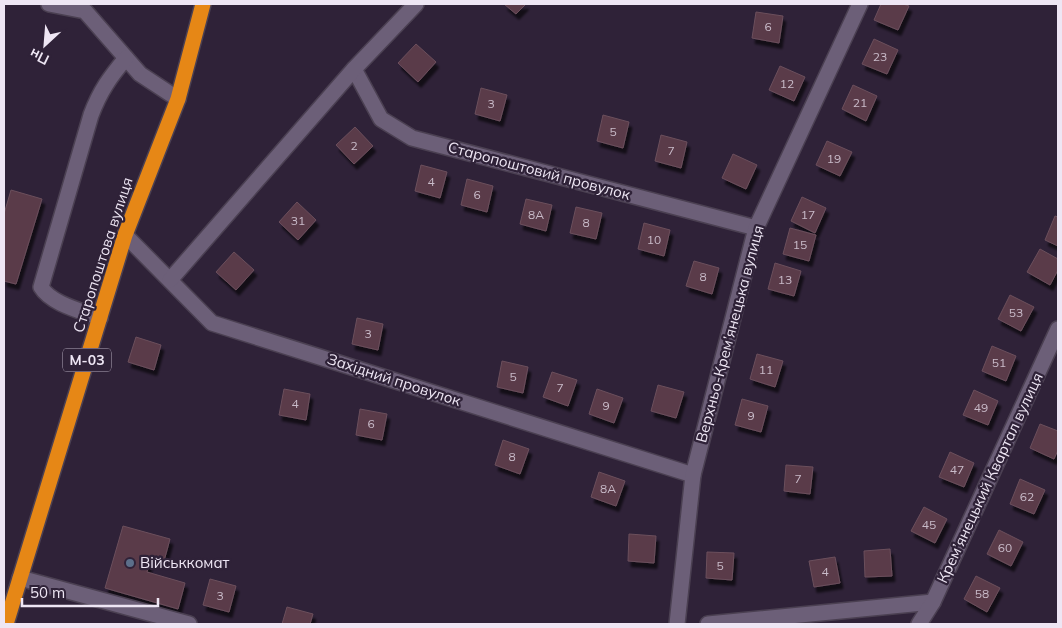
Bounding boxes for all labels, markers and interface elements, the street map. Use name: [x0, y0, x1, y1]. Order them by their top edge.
house number: 6: [764, 19, 772, 34]
north arrow: [20, 20, 70, 70]
text: Пн: [27, 44, 52, 69]
house number: 23: [873, 49, 887, 64]
house number: 12: [780, 76, 794, 91]
house number: 21: [853, 95, 867, 110]
house number: 3: [487, 96, 495, 111]
house number: 5: [609, 124, 617, 139]
street label: Старопоштовий провулок: [446, 137, 633, 204]
house number: 2: [350, 138, 358, 153]
house number: 7: [667, 143, 675, 158]
house number: 19: [827, 151, 841, 166]
house number: 4: [427, 174, 435, 189]
street label: Старопоштова вулиця: [68, 175, 137, 335]
house number: 6: [473, 187, 481, 202]
house number: 8А: [528, 207, 544, 222]
house number: 17: [801, 207, 815, 222]
house number: 31: [291, 213, 305, 228]
house number: 8: [582, 215, 590, 230]
street label: Верхньо-Крем’янецька вулиця: [691, 223, 768, 445]
house number: 10: [647, 232, 661, 247]
house number: 15: [793, 237, 807, 252]
house number: 8: [699, 269, 707, 284]
house number: 13: [778, 272, 792, 287]
house number: 53: [1009, 305, 1023, 320]
house number: 3: [364, 326, 372, 341]
road number: М-03: [63, 348, 111, 372]
street label: Західний провулок: [325, 349, 464, 410]
house number: 51: [992, 355, 1006, 370]
house number: 11: [759, 362, 773, 377]
house number: 5: [509, 369, 517, 384]
street label: Крем’янецький Квартал вулиця: [932, 370, 1047, 586]
house number: 7: [556, 380, 564, 395]
house number: 4: [291, 396, 299, 411]
house number: 9: [602, 398, 610, 413]
house number: 49: [974, 400, 988, 415]
house number: 9: [747, 408, 755, 423]
house number: 6: [367, 416, 375, 431]
house number: 8: [508, 449, 516, 464]
house number: 47: [950, 462, 964, 477]
house number: 7: [794, 471, 802, 486]
house number: 8А: [600, 481, 616, 496]
house number: 62: [1020, 489, 1034, 504]
house number: 45: [922, 517, 936, 532]
house number: 60: [998, 540, 1012, 555]
place label: Вiйськкомат: [140, 553, 230, 572]
marker: Вiйськкомат: [124, 557, 136, 569]
house number: 5: [716, 558, 724, 573]
house number: 4: [821, 564, 829, 579]
scale bar: [22, 576, 159, 608]
text: 50 m: [30, 583, 65, 602]
house number: 58: [975, 586, 989, 601]
house number: 3: [216, 588, 224, 603]

